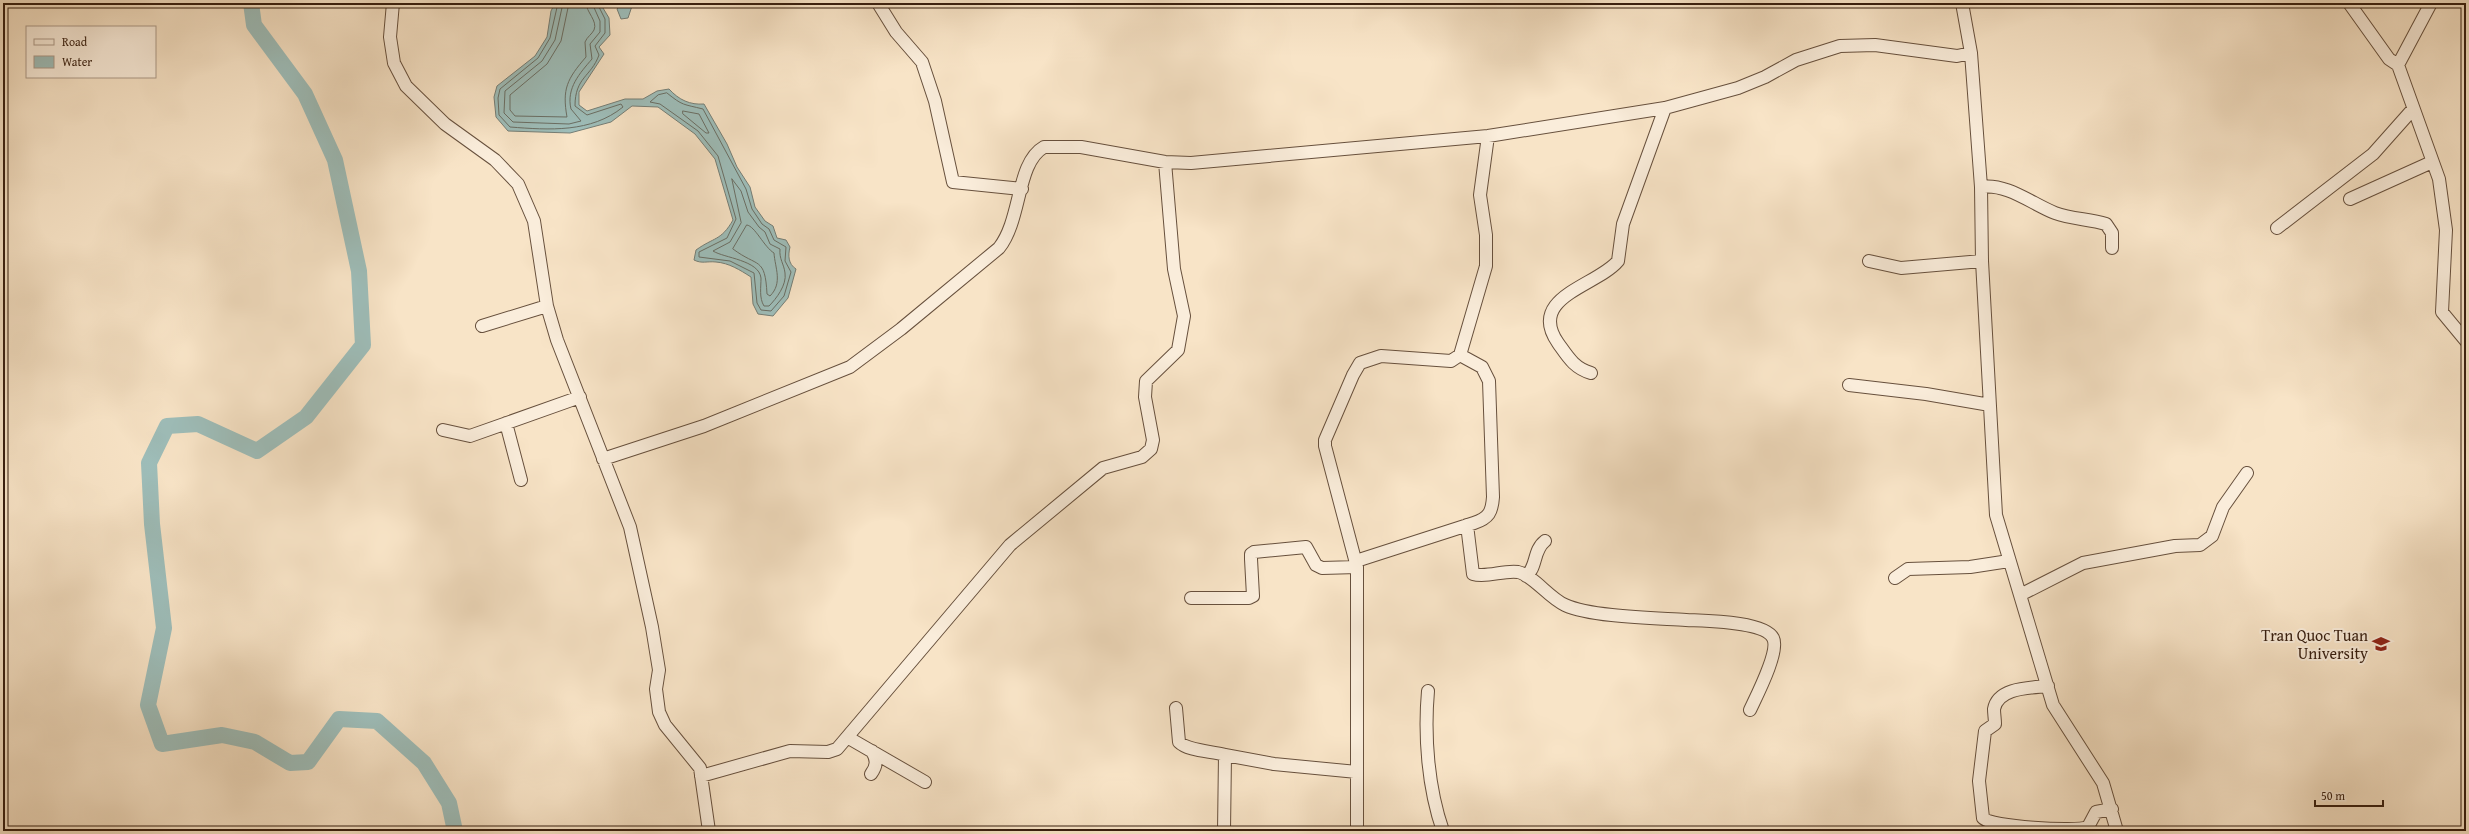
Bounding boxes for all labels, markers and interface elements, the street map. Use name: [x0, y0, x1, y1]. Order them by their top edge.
legend: [26, 26, 156, 78]
text: Road: [62, 33, 88, 50]
text: Water: [62, 53, 92, 70]
place label: Tran Quoc Tuan University: [2261, 623, 2368, 665]
school or university icon: Tran Quoc Tuan University: [2371, 634, 2391, 654]
scale bar: [2315, 782, 2383, 808]
text: 50 m: [2321, 787, 2345, 804]

